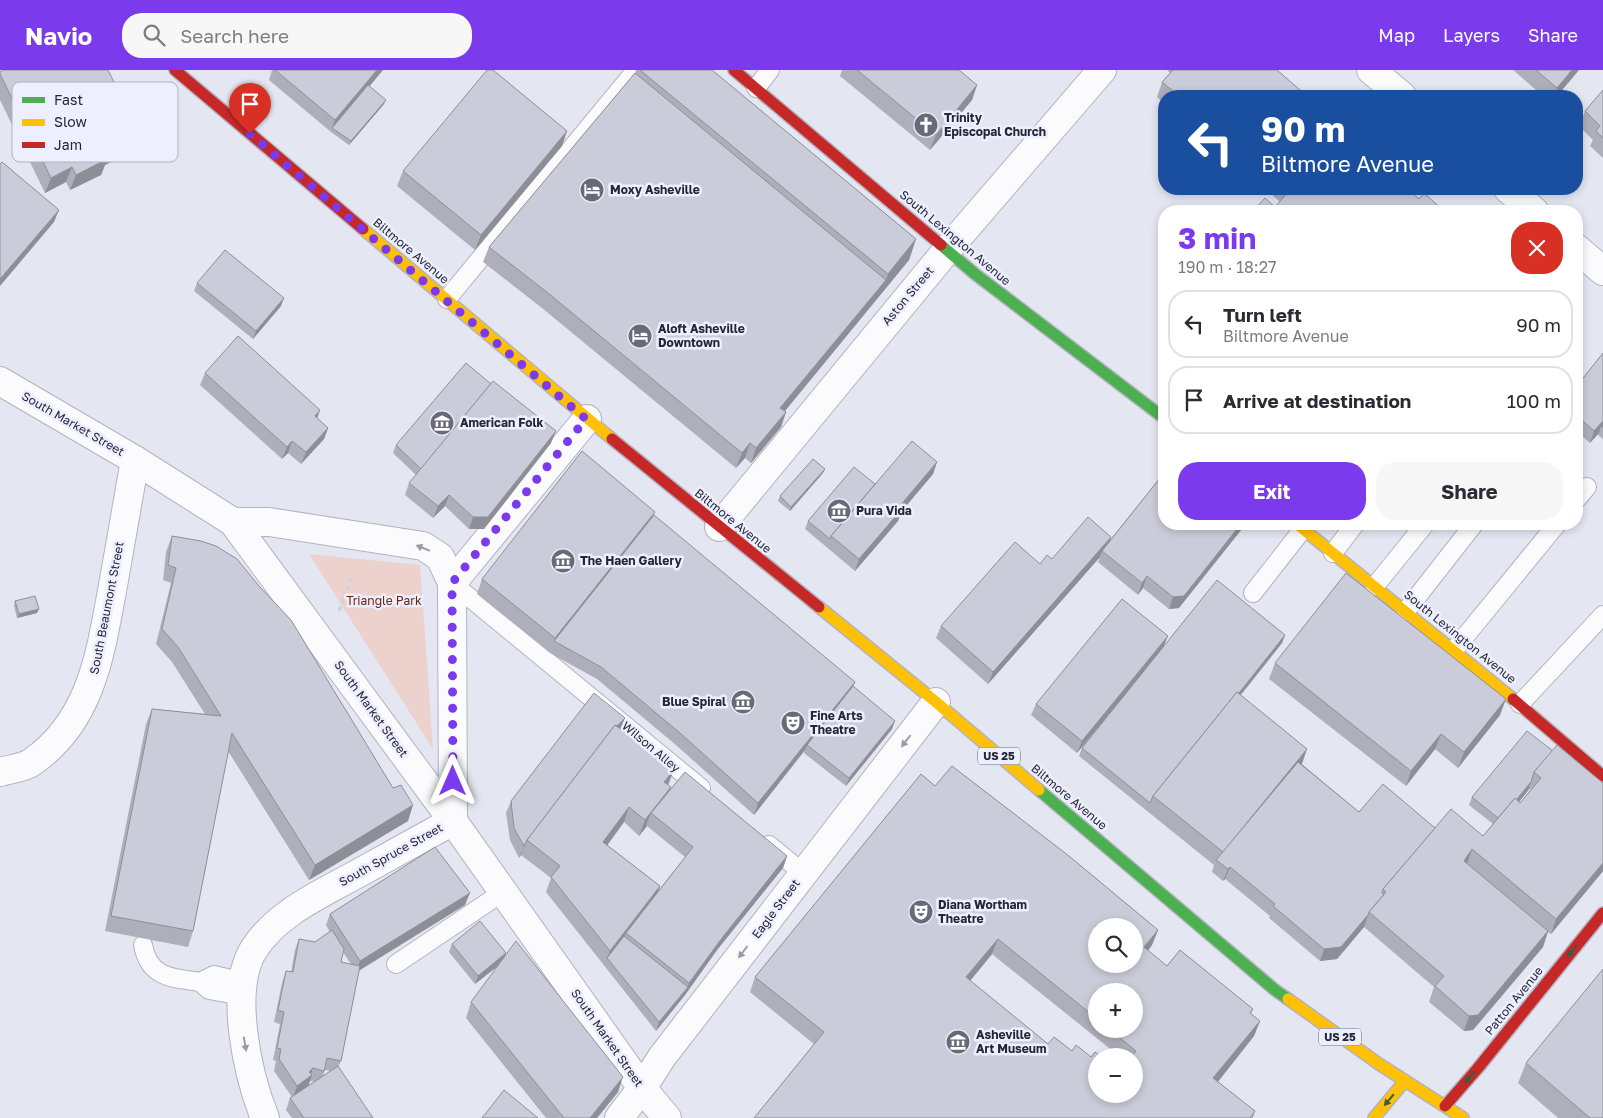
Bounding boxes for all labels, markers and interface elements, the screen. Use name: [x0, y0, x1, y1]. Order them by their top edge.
search box: [122, 13, 472, 58]
text: Navio: [25, 21, 92, 50]
icon: search: [140, 21, 168, 49]
text: Search here: [180, 24, 289, 47]
text: Map: [1378, 24, 1415, 46]
text: Layers: [1443, 24, 1500, 46]
text: Share: [1528, 24, 1578, 46]
legend: [12, 82, 178, 162]
pin: [229, 83, 271, 134]
icon: arrive: [236, 90, 264, 118]
text: Fast: [54, 91, 83, 108]
text: 90 m: [1261, 108, 1345, 150]
place label: Trinity Episcopal Church: [944, 110, 1046, 139]
icon: left: [1178, 110, 1243, 175]
church icon: Trinity Episcopal Church: [913, 112, 939, 138]
text: Slow: [54, 113, 87, 130]
text: Jam: [54, 136, 82, 153]
text: Biltmore Avenue: [1261, 150, 1434, 177]
hotel icon: Moxy Asheville: [579, 177, 605, 203]
place label: Moxy Asheville: [610, 182, 700, 197]
street label: South Lexington Avenue: [897, 187, 1014, 288]
street label: Biltmore Avenue: [370, 215, 452, 287]
text: 3 min: [1178, 220, 1256, 256]
button: close: [1511, 222, 1563, 274]
text: 190 m · 18:27: [1178, 257, 1276, 277]
street label: Aston Street: [879, 263, 937, 328]
text: Turn left: [1223, 303, 1302, 326]
icon: left: [1180, 310, 1208, 338]
text: 90 m: [1516, 313, 1561, 336]
place label: Aloft Asheville Downtown: [658, 321, 745, 350]
hotel icon: Aloft Asheville Downtown: [627, 323, 653, 349]
text: Biltmore Avenue: [1223, 326, 1349, 346]
icon: arrive: [1180, 386, 1208, 414]
street label: South Market Street: [19, 388, 127, 459]
text: Arrive at destination: [1223, 389, 1411, 412]
text: 100 m: [1507, 389, 1561, 412]
museum icon: American Folk: [429, 410, 455, 436]
place label: American Folk: [460, 415, 543, 430]
button: Exit: [1178, 462, 1366, 520]
button: Share: [1376, 462, 1563, 520]
street label: Biltmore Avenue: [692, 485, 775, 556]
museum icon: Pura Vida: [826, 498, 852, 524]
place label: Pura Vida: [856, 503, 912, 518]
street label: South Beaumont Street: [86, 540, 127, 675]
one-way arrow: [416, 543, 430, 551]
museum icon: The Haen Gallery: [550, 548, 576, 574]
place label: The Haen Gallery: [580, 553, 682, 568]
street label: South Lexington Avenue: [1401, 587, 1519, 687]
park label: Triangle Park: [346, 593, 422, 608]
street label: South Market Street: [331, 657, 412, 760]
museum icon: Blue Spiral: [730, 689, 756, 715]
place label: Blue Spiral: [662, 694, 726, 709]
place label: Fine Arts Theatre: [810, 708, 863, 737]
theatre icon: Fine Arts Theatre: [780, 710, 806, 736]
street label: Wilson Alley: [619, 718, 684, 775]
one-way arrow: [901, 734, 912, 747]
road number: US 25: [978, 748, 1020, 764]
position arrow: [426, 754, 478, 806]
street label: Biltmore Avenue: [1028, 761, 1110, 833]
street label: South Spruce Street: [336, 820, 445, 889]
street label: Eagle Street: [748, 876, 803, 941]
place label: Diana Wortham Theatre: [938, 897, 1027, 926]
theatre icon: Diana Wortham Theatre: [908, 899, 934, 925]
map controls: [1088, 918, 1143, 1103]
button: search: [1088, 918, 1143, 973]
one-way arrow: [1567, 944, 1578, 957]
one-way arrow: [737, 945, 748, 958]
street label: Patton Avenue: [1481, 963, 1546, 1038]
button: +: [1088, 983, 1143, 1038]
street label: South Market Street: [568, 986, 647, 1090]
place label: Asheville Art Museum: [976, 1027, 1047, 1056]
museum icon: Asheville Art Museum: [945, 1029, 971, 1055]
road number: US 25: [1319, 1029, 1361, 1046]
one-way arrow: [242, 1037, 250, 1053]
button: −: [1088, 1048, 1143, 1103]
one-way arrow: [1464, 1071, 1476, 1083]
one-way arrow: [1384, 1093, 1395, 1106]

